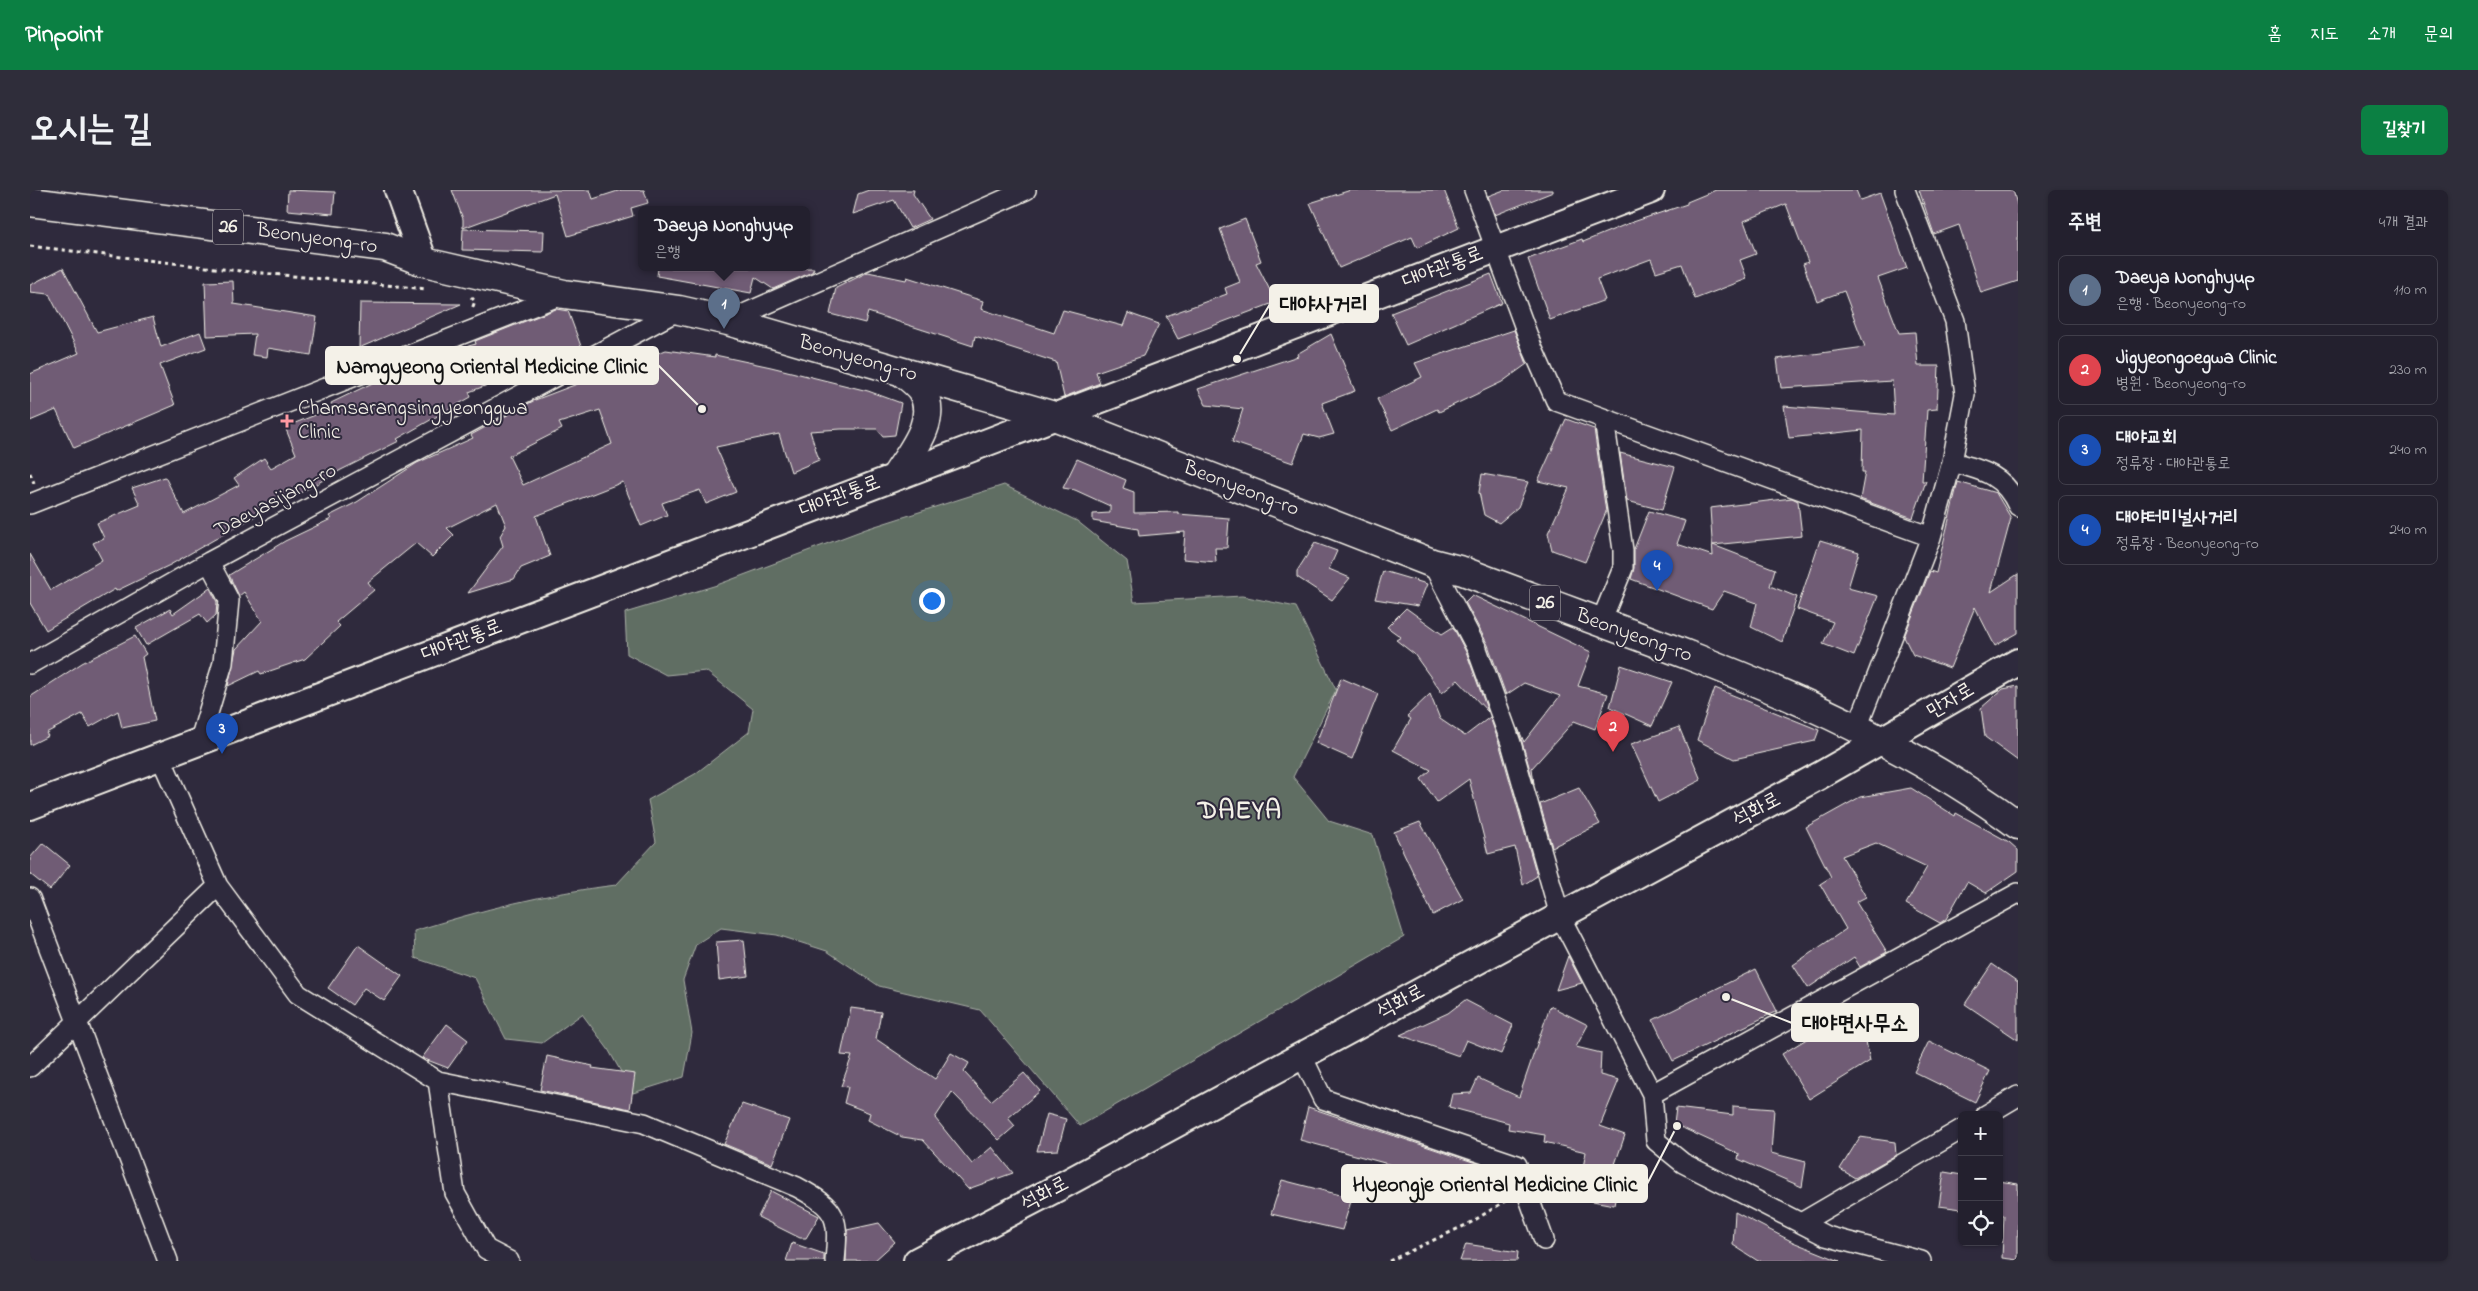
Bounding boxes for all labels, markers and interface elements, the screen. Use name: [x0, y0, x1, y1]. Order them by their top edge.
text: Pinpoint: [25, 18, 103, 53]
text: 홈: [2268, 22, 2282, 48]
text: 지도: [2310, 22, 2339, 48]
text: 소개: [2367, 22, 2396, 48]
text: 문의: [2424, 22, 2453, 48]
text: 오시는 길: [30, 105, 151, 156]
button: 길찾기: [2361, 105, 2448, 155]
popup: [638, 206, 810, 271]
text: 주변: [2068, 208, 2102, 238]
road number: 26: [213, 210, 243, 244]
text: 4개 결과: [2379, 211, 2428, 235]
text: Daeya Nonghyup: [655, 213, 793, 240]
street label: Beonyeong-ro: [253, 216, 380, 264]
street label: 대야관통로: [1398, 239, 1488, 297]
text: 은행: [655, 240, 680, 264]
text: Daeya Nonghyup: [2116, 265, 2255, 292]
text: 1: [2082, 278, 2088, 302]
text: 110 m: [2393, 278, 2427, 302]
callout: 대야사거리: [1270, 285, 1378, 322]
pin: 1: [708, 288, 740, 329]
text: 대야사거리: [1280, 290, 1368, 322]
text: 은행 · Beonyeong-ro: [2116, 292, 2246, 316]
street label: Beonyeong-ro: [794, 328, 921, 392]
text: Jigyeongoegwa Clinic: [2116, 345, 2277, 372]
callout: Namgyeong Oriental Medicine Clinic: [326, 347, 658, 384]
text: Namgyeong Oriental Medicine Clinic: [336, 352, 649, 385]
text: 2: [2081, 358, 2089, 382]
text: 230 m: [2389, 358, 2427, 382]
text: 병원 · Beonyeong-ro: [2116, 372, 2246, 396]
place label: Chamsarangsingyeonggwa Clinic: [298, 394, 527, 448]
marker: Chamsarangsingyeonggwa Clinic: [280, 414, 294, 428]
text: 대야교회: [2116, 425, 2177, 452]
text: 3: [2082, 438, 2088, 462]
text: 240 m: [2389, 438, 2427, 462]
text: 정류장 · 대야관통로: [2116, 452, 2230, 476]
street label: Beonyeong-ro: [1177, 453, 1303, 527]
street label: Daeyasijang-ro: [209, 456, 343, 548]
street label: 대야관통로: [795, 468, 885, 526]
text: 대야터미널사거리: [2116, 505, 2238, 532]
text: 4: [2082, 518, 2088, 542]
text: 240 m: [2389, 518, 2427, 542]
text: 정류장 · Beonyeong-ro: [2116, 532, 2259, 556]
pin: 4: [1641, 550, 1673, 591]
road number: 26: [1530, 586, 1560, 620]
your location: [919, 588, 945, 614]
street label: Beonyeong-ro: [1570, 601, 1696, 673]
street label: 대야관통로: [417, 612, 507, 670]
street label: 만자로: [1922, 675, 1980, 727]
pin: 2: [1597, 711, 1629, 752]
pin: 3: [206, 713, 238, 754]
street label: 석화로: [1728, 785, 1786, 835]
district label: DAEYA: [1197, 793, 1282, 831]
street label: 석화로: [1372, 977, 1430, 1027]
callout: 대야면사무소: [1792, 1004, 1918, 1041]
text: 대야면사무소: [1802, 1009, 1908, 1041]
map controls: [1958, 1111, 2003, 1246]
button: +: [1958, 1111, 2003, 1156]
button: −: [1958, 1156, 2003, 1201]
callout: Hyeongje Oriental Medicine Clinic: [1342, 1165, 1647, 1202]
street label: 석화로: [1016, 1169, 1074, 1219]
text: Hyeongje Oriental Medicine Clinic: [1353, 1170, 1639, 1203]
button: locate: [1958, 1201, 2003, 1246]

